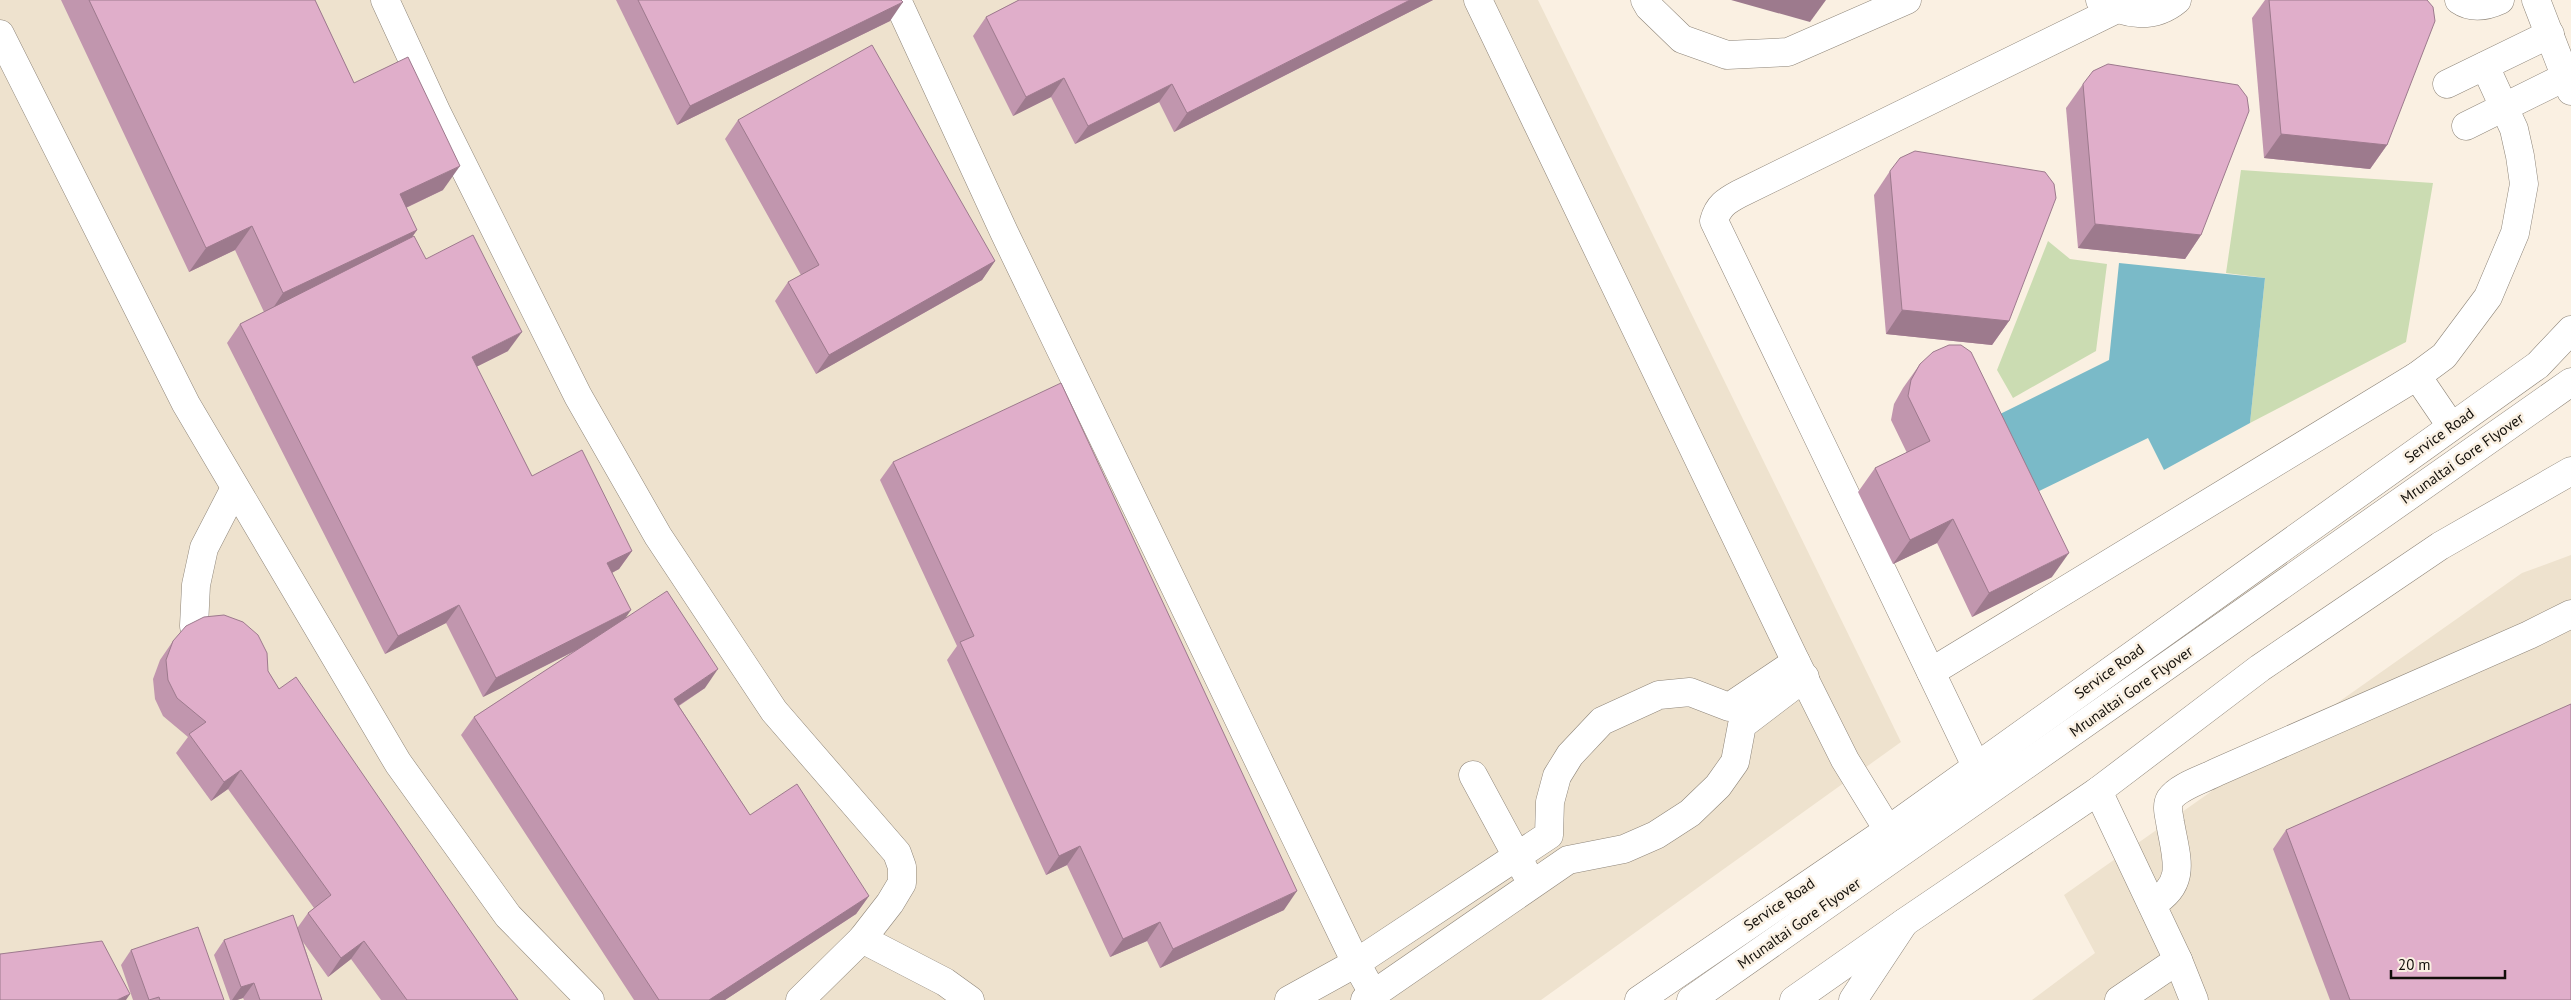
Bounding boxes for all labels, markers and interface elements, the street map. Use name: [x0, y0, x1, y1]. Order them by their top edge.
street label: Service Road: [2400, 403, 2478, 467]
street label: Mrunaltai Gore Flyover: [2397, 408, 2527, 508]
street label: Service Road: [2070, 639, 2148, 703]
street label: Mrunaltai Gore Flyover: [2066, 641, 2196, 741]
street label: Mrunaltai Gore Flyover: [1734, 873, 1864, 973]
street label: Service Road: [1740, 873, 1818, 935]
scale bar: [2391, 948, 2505, 980]
text: 20 m: [2398, 955, 2431, 974]

